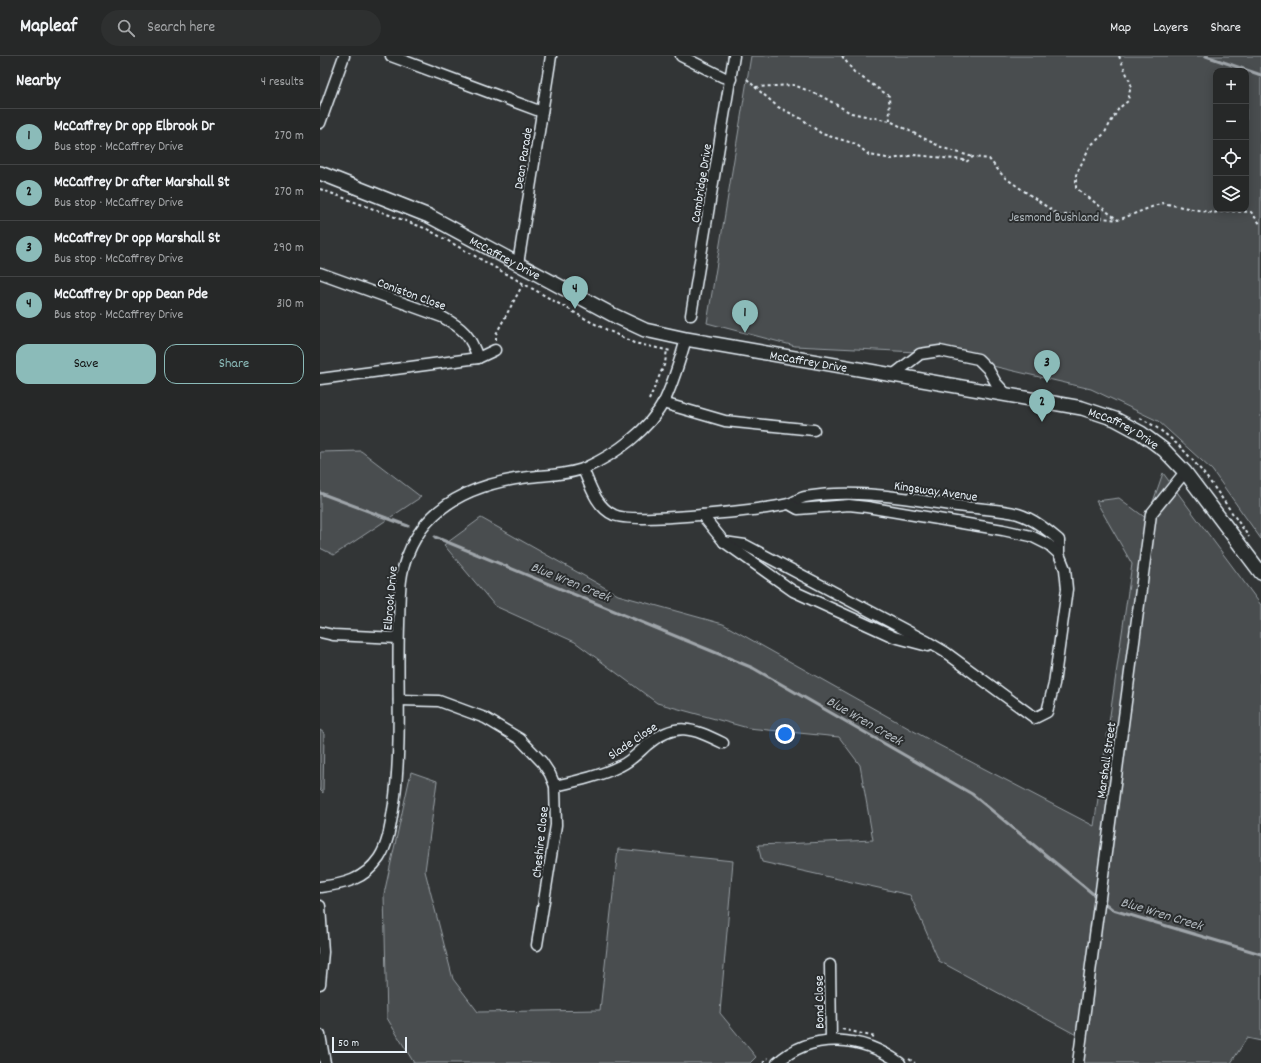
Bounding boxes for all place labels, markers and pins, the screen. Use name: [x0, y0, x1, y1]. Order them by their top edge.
pin: 4: [562, 276, 588, 309]
pin: 1: [732, 300, 758, 333]
pin: 3: [1034, 350, 1060, 383]
pin: 2: [1029, 389, 1055, 422]

